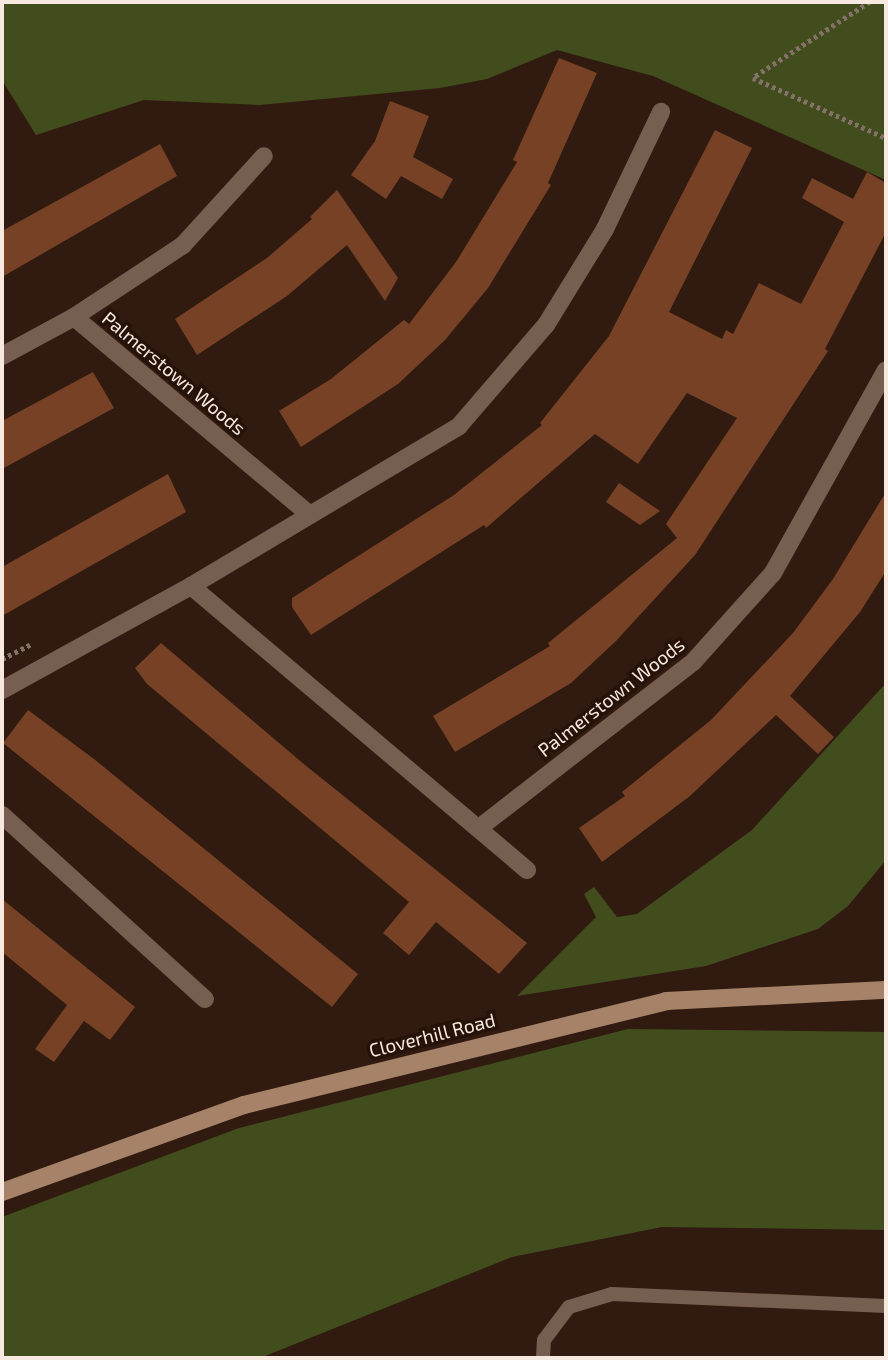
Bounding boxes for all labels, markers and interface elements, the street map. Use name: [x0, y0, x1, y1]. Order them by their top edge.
street label: Palmerstown Woods: [98, 306, 250, 440]
street label: Palmerstown Woods: [533, 633, 689, 761]
street label: Cloverhill Road: [366, 1008, 498, 1062]

